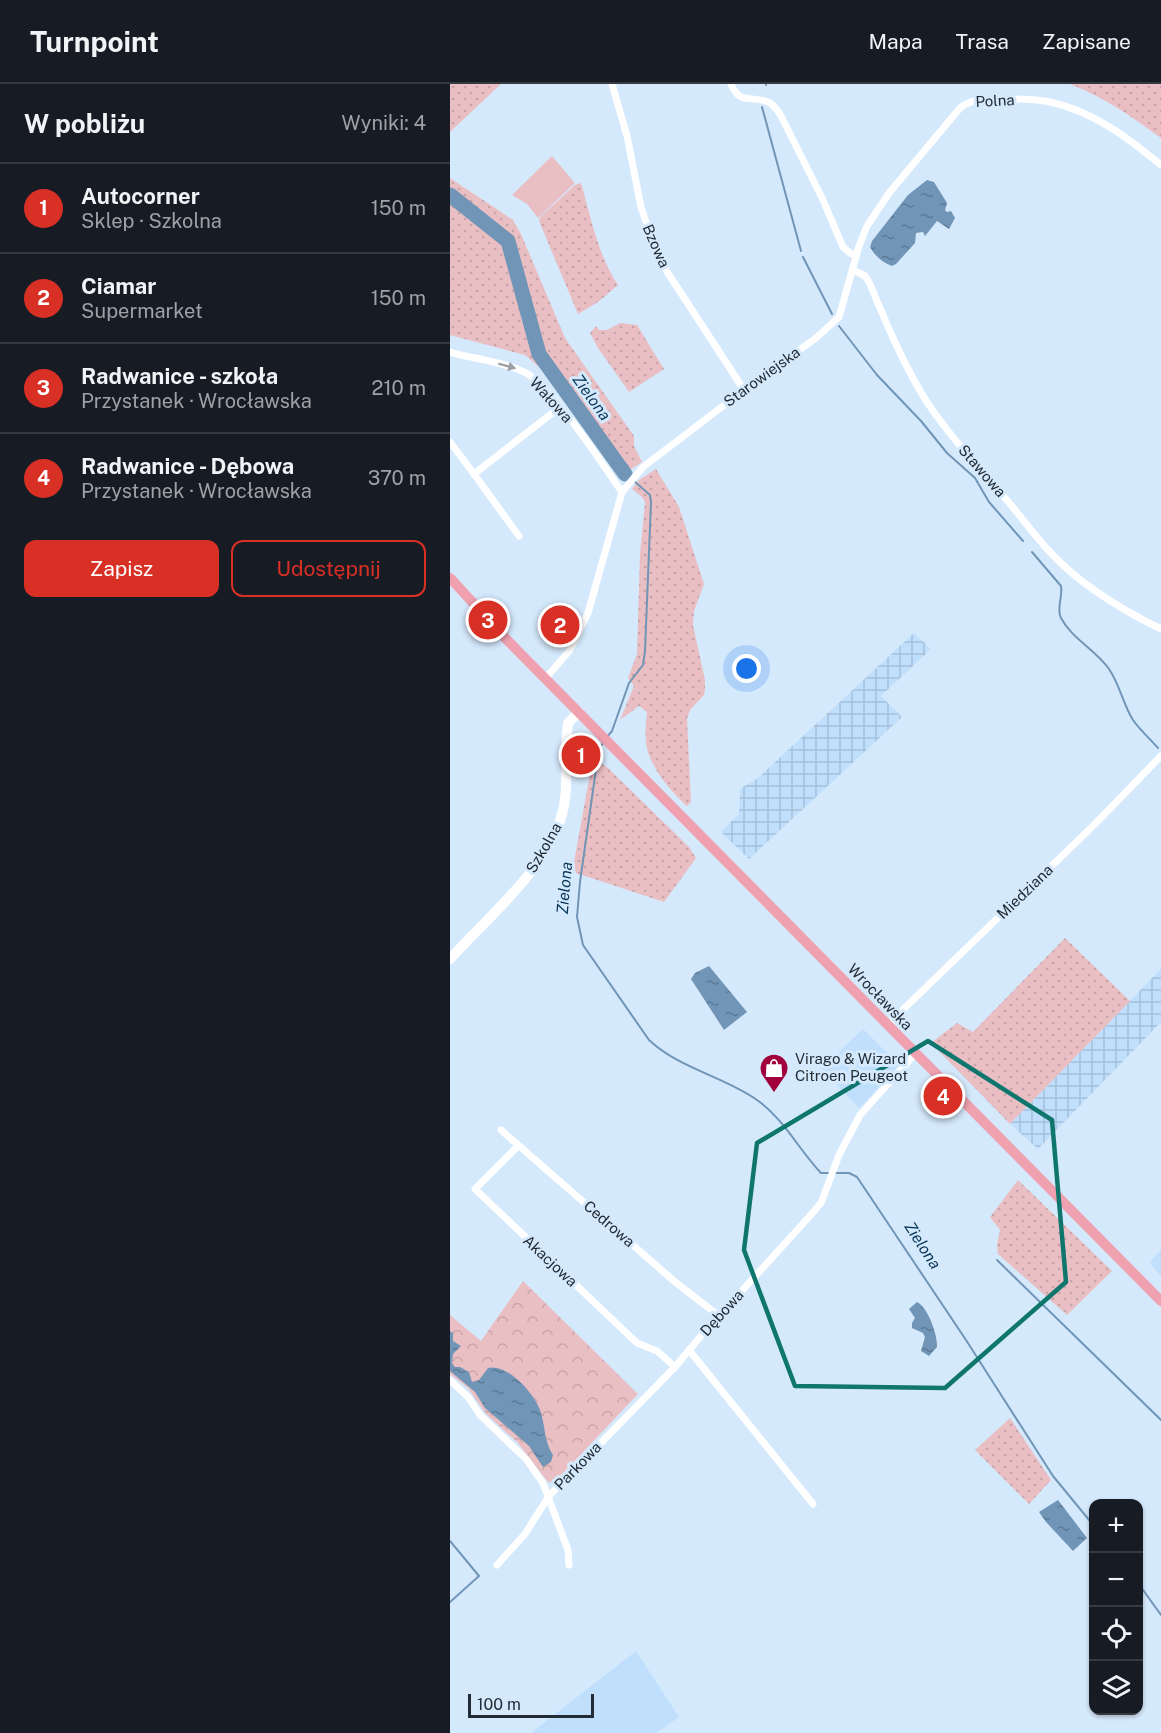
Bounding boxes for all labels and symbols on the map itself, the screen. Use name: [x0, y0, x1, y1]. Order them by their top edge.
street label: Polna: [975, 91, 1015, 110]
street label: Bzowa: [639, 222, 673, 270]
street label: Starowiejska: [720, 343, 803, 410]
one-way arrow: [498, 362, 516, 372]
water label: Zielona: [568, 370, 615, 424]
street label: Wałowa: [527, 374, 576, 426]
street label: Stawowa: [955, 441, 1010, 500]
pin: 3: [468, 598, 507, 642]
pin: 2: [540, 602, 580, 648]
your location: [732, 654, 761, 683]
pin: 1: [562, 732, 600, 778]
street label: Szkolna: [522, 820, 565, 876]
water label: Zielona: [553, 861, 576, 915]
street label: Miedziana: [993, 861, 1056, 922]
street label: Wrocławska: [845, 960, 916, 1033]
place label: Virago & Wizard Citroen Peugeot: [795, 1050, 908, 1084]
shop icon: Virago & Wizard Citroen Peugeot: [758, 1052, 790, 1094]
pin: 4: [924, 1074, 962, 1118]
street label: Cedrowa: [580, 1197, 638, 1250]
water label: Zielona: [900, 1218, 945, 1273]
street label: Akacjowa: [520, 1231, 581, 1290]
street label: Dębowa: [697, 1286, 747, 1339]
street label: Parkowa: [551, 1438, 605, 1493]
scale bar: [468, 1691, 594, 1718]

